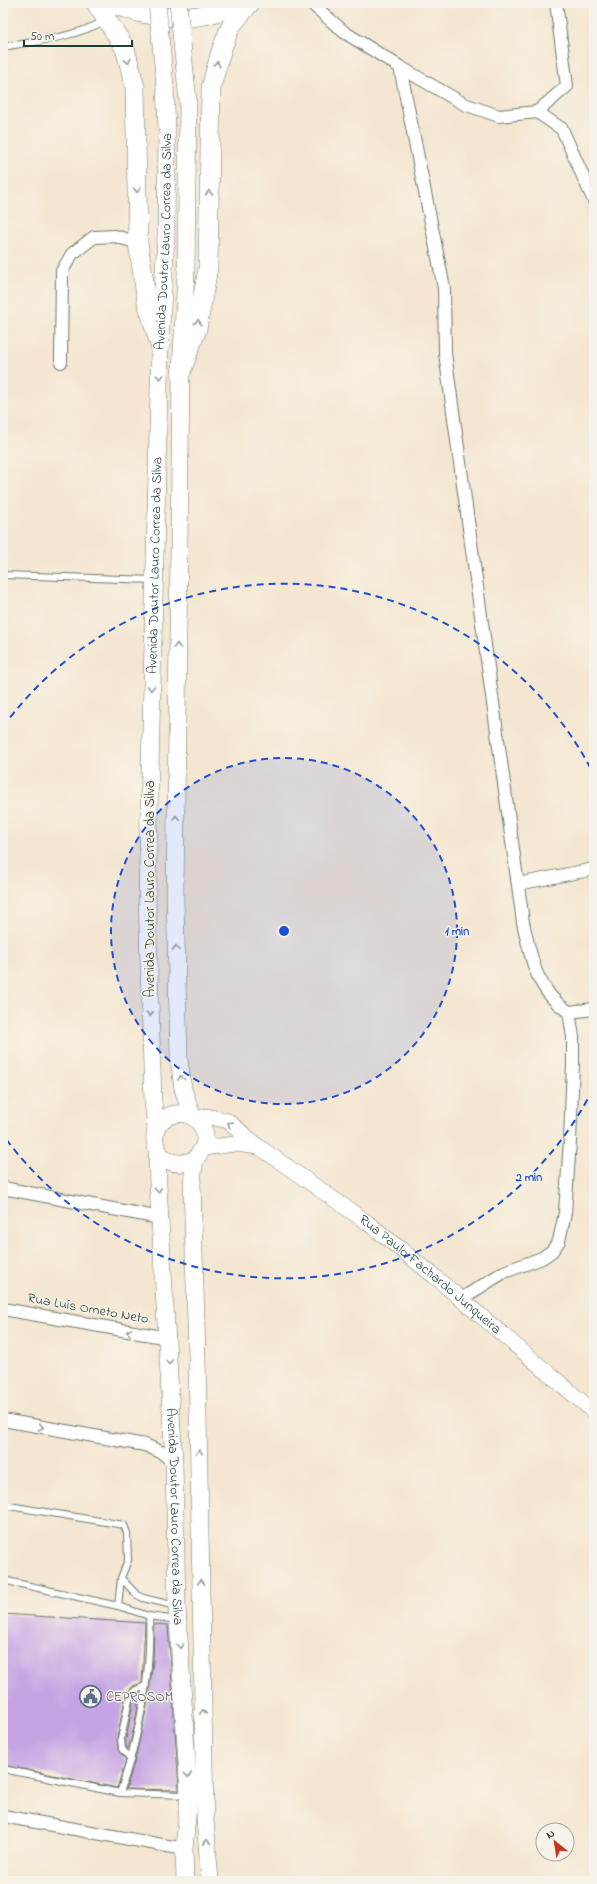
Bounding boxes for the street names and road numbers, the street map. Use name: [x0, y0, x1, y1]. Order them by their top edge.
street label: Avenida Doutor Lauro Correa da Silva: [149, 133, 177, 350]
street label: Avenida Doutor Lauro Correa da Silva: [142, 457, 168, 674]
street label: Avenida Doutor Lauro Correa da Silva: [140, 781, 161, 997]
street label: Rua Paulo Fachardo Junqueira: [355, 1209, 506, 1339]
street label: Rua Luís Ometo Neto: [26, 1288, 150, 1330]
street label: Avenida Doutor Lauro Correa da Silva: [160, 1407, 189, 1626]

